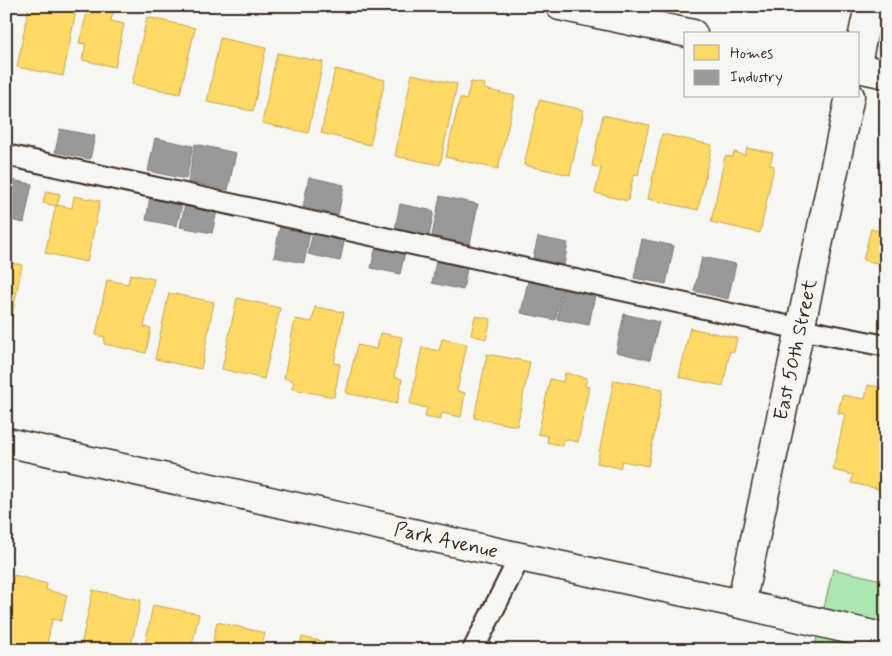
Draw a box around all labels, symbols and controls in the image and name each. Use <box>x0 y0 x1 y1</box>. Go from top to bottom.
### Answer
legend <box>684 32 860 98</box>
text: Homes <box>730 44 773 64</box>
text: Industry <box>730 68 783 88</box>
street label: East 50th Street <box>767 276 824 423</box>
street label: Park Avenue <box>392 516 501 565</box>

